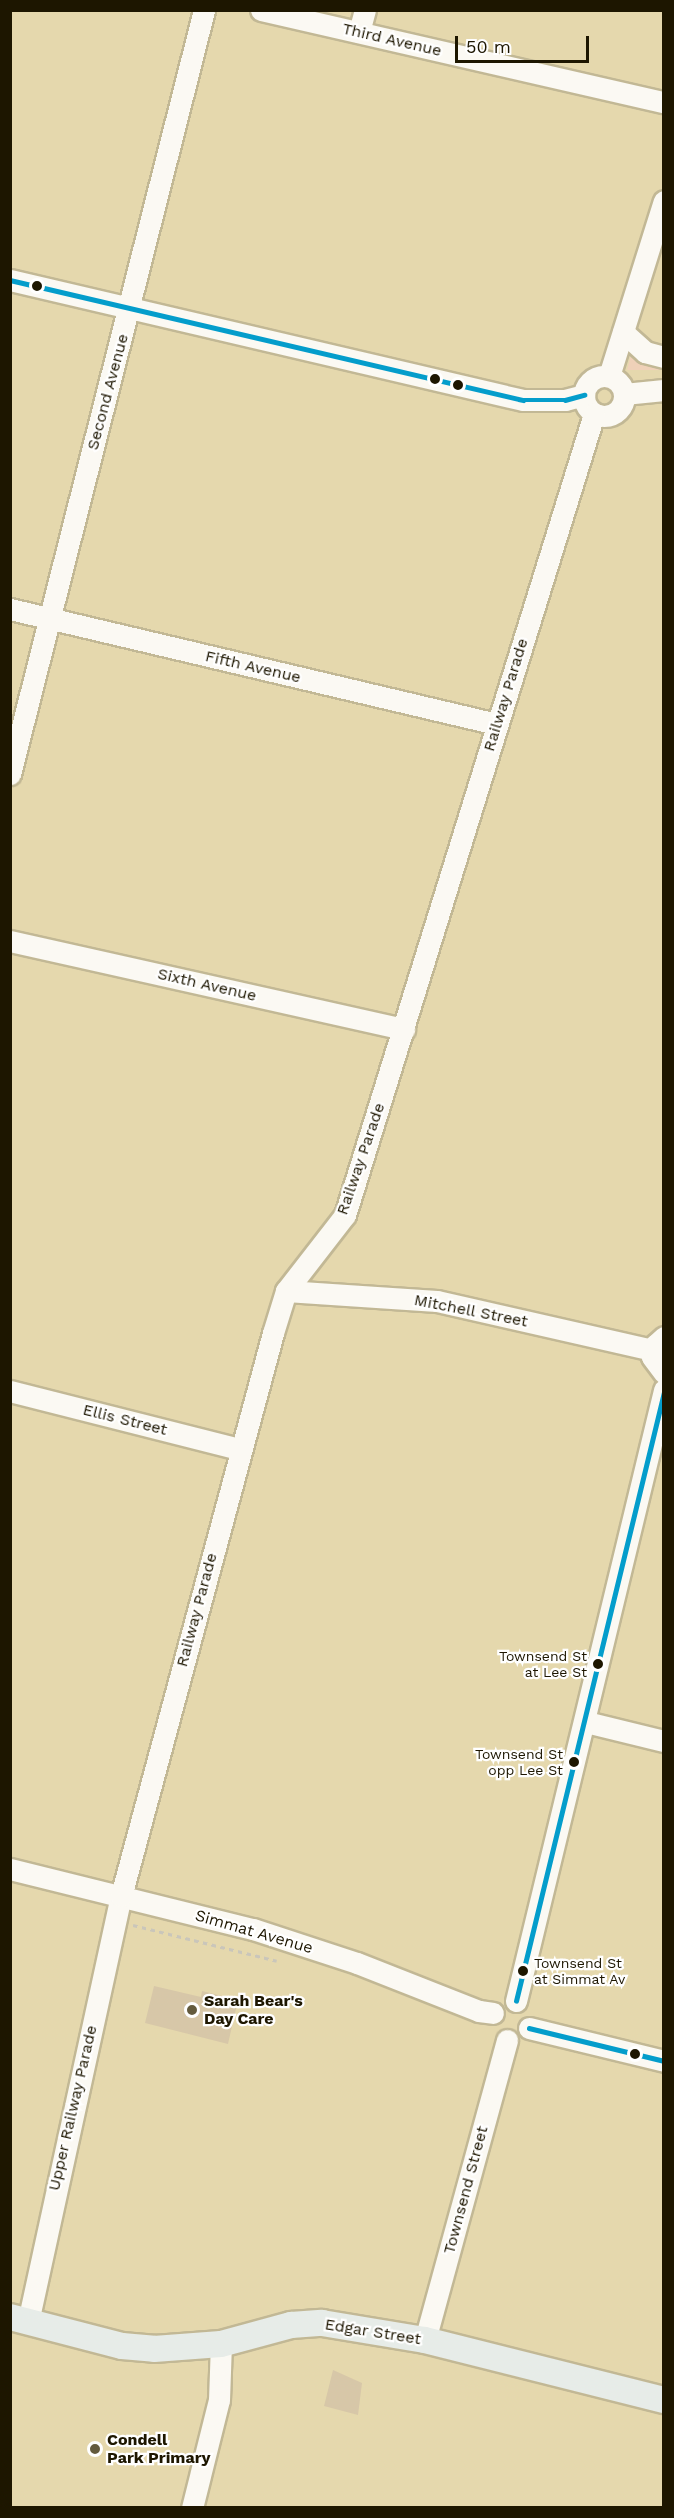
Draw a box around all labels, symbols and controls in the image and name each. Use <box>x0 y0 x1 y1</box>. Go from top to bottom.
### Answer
street label: Third Avenue <box>340 19 444 61</box>
scale bar <box>458 24 592 62</box>
text: 50 m <box>466 36 511 57</box>
unlabelled marker <box>31 280 43 292</box>
street label: Second Avenue <box>83 332 133 452</box>
unlabelled marker <box>429 373 441 385</box>
unlabelled marker <box>452 379 464 391</box>
street label: Railway Parade <box>480 636 532 754</box>
street label: Fifth Avenue <box>203 647 303 687</box>
street label: Sixth Avenue <box>155 964 259 1006</box>
street label: Railway Parade <box>333 1100 389 1218</box>
street label: Mitchell Street <box>412 1290 530 1332</box>
street label: Ellis Street <box>81 1400 169 1440</box>
street label: Railway Parade <box>173 1551 221 1669</box>
place label: Townsend St at Lee St <box>499 1648 587 1680</box>
marker: Townsend St at Lee St <box>592 1658 604 1670</box>
place label: Townsend St opp Lee St <box>475 1746 563 1778</box>
marker: Townsend St opp Lee St <box>568 1756 580 1768</box>
street label: Simmat Avenue <box>193 1906 315 1958</box>
place label: Townsend St at Simmat Av <box>534 1955 626 1988</box>
marker: Townsend St at Simmat Av <box>517 1965 529 1977</box>
place label: Sarah Bear's Day Care <box>204 1991 303 2029</box>
marker: Sarah Bear's Day Care <box>185 2003 199 2017</box>
street label: Upper Railway Parade <box>45 2023 101 2193</box>
unlabelled marker <box>629 2048 641 2060</box>
street label: Townsend Street <box>440 2124 492 2256</box>
street label: Edgar Street <box>323 2315 423 2349</box>
place label: Condell Park Primary <box>107 2430 211 2468</box>
marker: Condell Park Primary <box>88 2442 102 2456</box>

